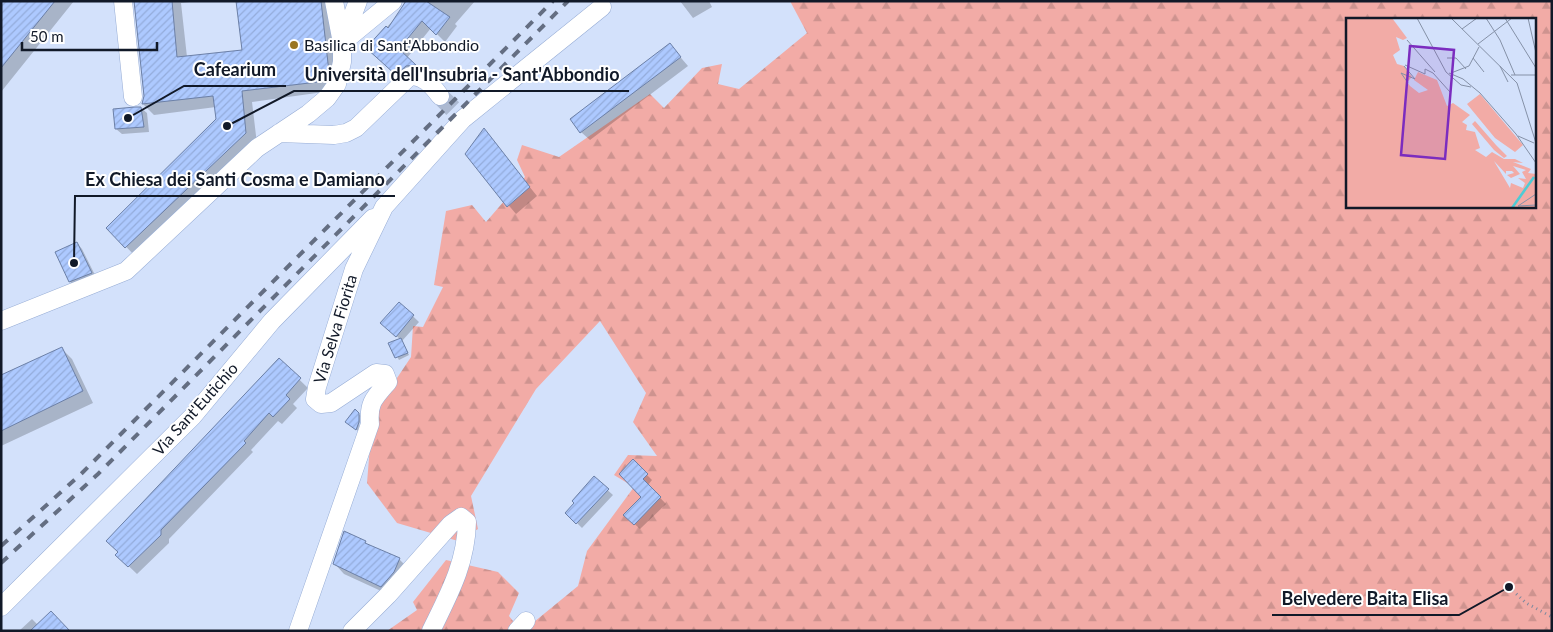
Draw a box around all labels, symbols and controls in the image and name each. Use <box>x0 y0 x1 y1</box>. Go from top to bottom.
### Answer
inset map <box>1346 18 1536 208</box>
scale bar <box>22 20 158 52</box>
text: 50 m <box>30 27 64 45</box>
place label: Basilica di Sant'Abbondio <box>304 35 479 54</box>
marker: Basilica di Sant'Abbondio <box>288 39 300 51</box>
callout: Cafearium <box>184 53 286 86</box>
text: Cafearium <box>194 58 276 80</box>
callout: Università dell'Insubria - Sant'Abbondio <box>294 58 629 91</box>
text: Università dell'Insubria - Sant'Abbondio <box>305 63 619 85</box>
callout: Ex Chiesa dei Santi Cosma e Damiano <box>75 163 395 196</box>
text: Ex Chiesa dei Santi Cosma e Damiano <box>85 168 385 190</box>
street label: Via Selva Fiorita <box>309 272 360 386</box>
street label: Via Sant'Eutichio <box>148 358 241 459</box>
callout: Belvedere Baita Elisa <box>1272 582 1459 615</box>
text: Belvedere Baita Elisa <box>1282 587 1448 609</box>

